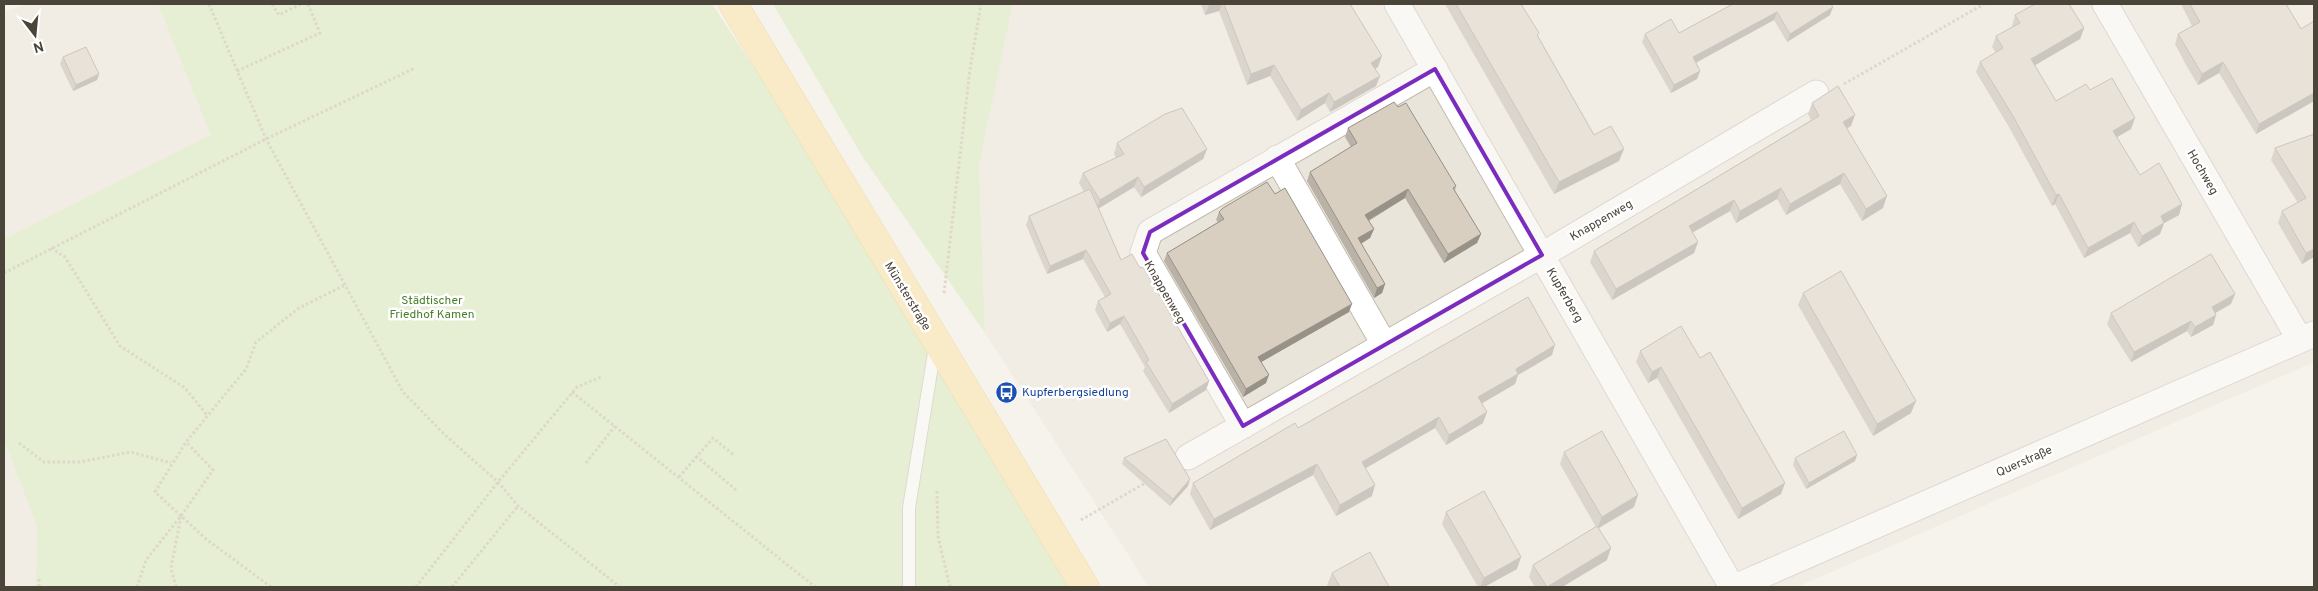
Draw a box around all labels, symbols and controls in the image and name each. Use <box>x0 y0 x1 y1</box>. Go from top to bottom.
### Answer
north arrow <box>10 10 60 60</box>
text: N <box>31 36 45 56</box>
street label: Hochweg <box>2183 147 2222 198</box>
street label: Knappenweg <box>1567 196 1636 245</box>
street label: Knappenweg <box>1140 258 1189 327</box>
street label: Münsterstraße <box>880 259 934 334</box>
street label: Kupferberg <box>1542 265 1586 326</box>
park label: Städtischer Friedhof Kamen <box>389 293 475 323</box>
bus stop icon: Kupferbergsiedlung <box>994 380 1018 404</box>
place label: Kupferbergsiedlung <box>1022 385 1129 401</box>
street label: Querstraße <box>1994 442 2055 481</box>

